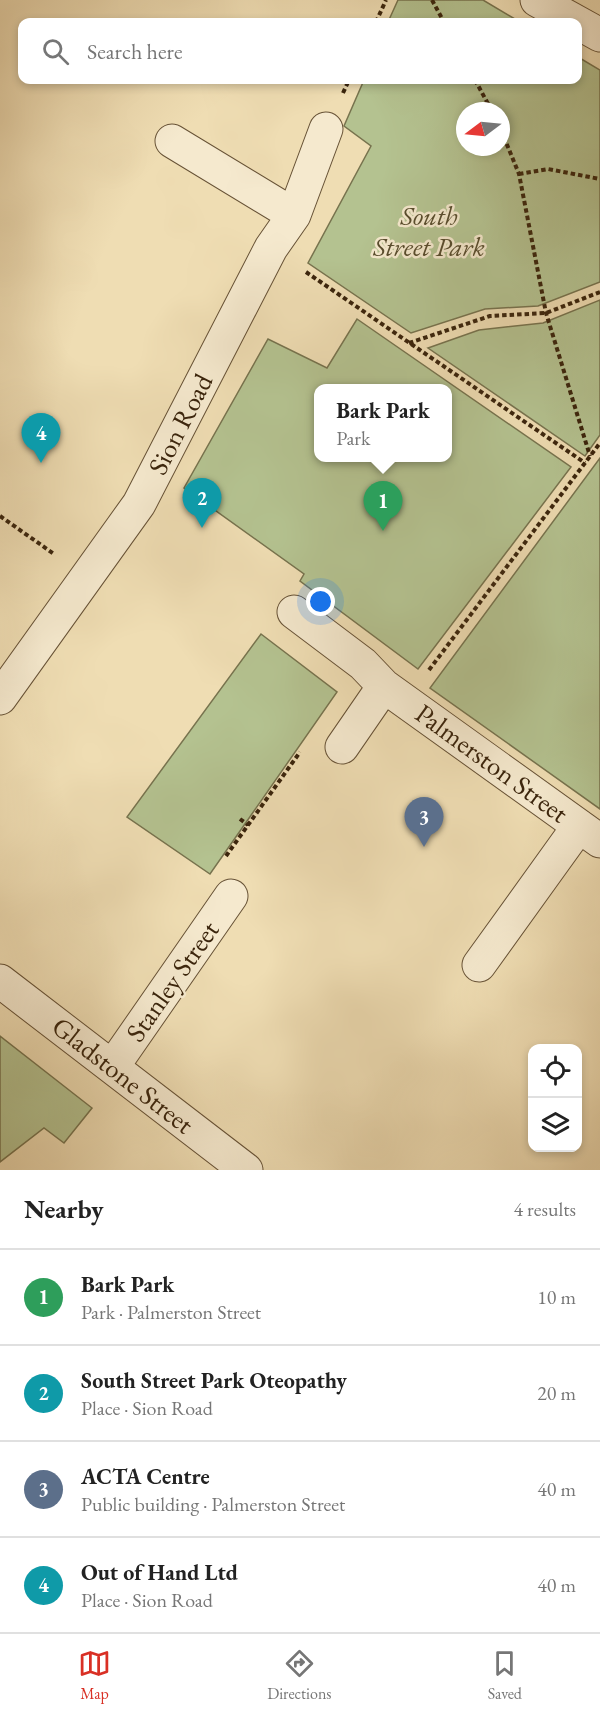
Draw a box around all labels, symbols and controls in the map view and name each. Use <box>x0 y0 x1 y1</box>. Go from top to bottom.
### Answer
search box <box>18 18 582 84</box>
icon: search <box>39 35 72 68</box>
text: Search here <box>87 37 182 66</box>
north arrow <box>456 102 510 156</box>
park label: South Street Park <box>372 198 485 264</box>
street label: Sion Road <box>140 367 220 480</box>
popup <box>314 384 452 462</box>
text: Bark Park <box>336 396 430 425</box>
pin: 4 <box>22 414 60 463</box>
text: Park <box>336 425 370 451</box>
pin: 2 <box>182 478 222 528</box>
pin: 1 <box>364 482 403 531</box>
your location <box>306 587 335 616</box>
street label: Palmerston Street <box>409 696 576 831</box>
pin: 3 <box>404 798 444 847</box>
street label: Stanley Street <box>118 913 227 1048</box>
street label: Gladstone Street <box>45 1009 201 1142</box>
map controls <box>528 1044 582 1152</box>
button: locate <box>528 1044 582 1098</box>
button: layers <box>528 1098 582 1152</box>
text: Nearby <box>24 1192 104 1226</box>
text: 4 results <box>513 1196 576 1222</box>
text: Bark Park <box>81 1270 174 1299</box>
text: 1 <box>38 1284 49 1310</box>
text: 10 m <box>537 1284 576 1310</box>
text: Park · Palmerston Street <box>81 1299 261 1325</box>
text: South Street Park Oteopathy <box>81 1366 347 1395</box>
text: 2 <box>38 1380 49 1406</box>
text: 20 m <box>537 1380 576 1406</box>
text: Place · Sion Road <box>81 1395 213 1421</box>
text: ACTA Centre <box>81 1462 210 1491</box>
text: 3 <box>38 1476 49 1502</box>
text: 40 m <box>537 1476 576 1502</box>
text: Public building · Palmerston Street <box>81 1491 345 1517</box>
text: Out of Hand Ltd <box>81 1558 238 1587</box>
text: 4 <box>38 1572 49 1598</box>
text: 40 m <box>537 1572 576 1598</box>
text: Place · Sion Road <box>81 1587 213 1613</box>
tab: Map <box>78 1647 111 1704</box>
tab: Directions <box>267 1647 332 1704</box>
tab: Saved <box>488 1647 522 1704</box>

